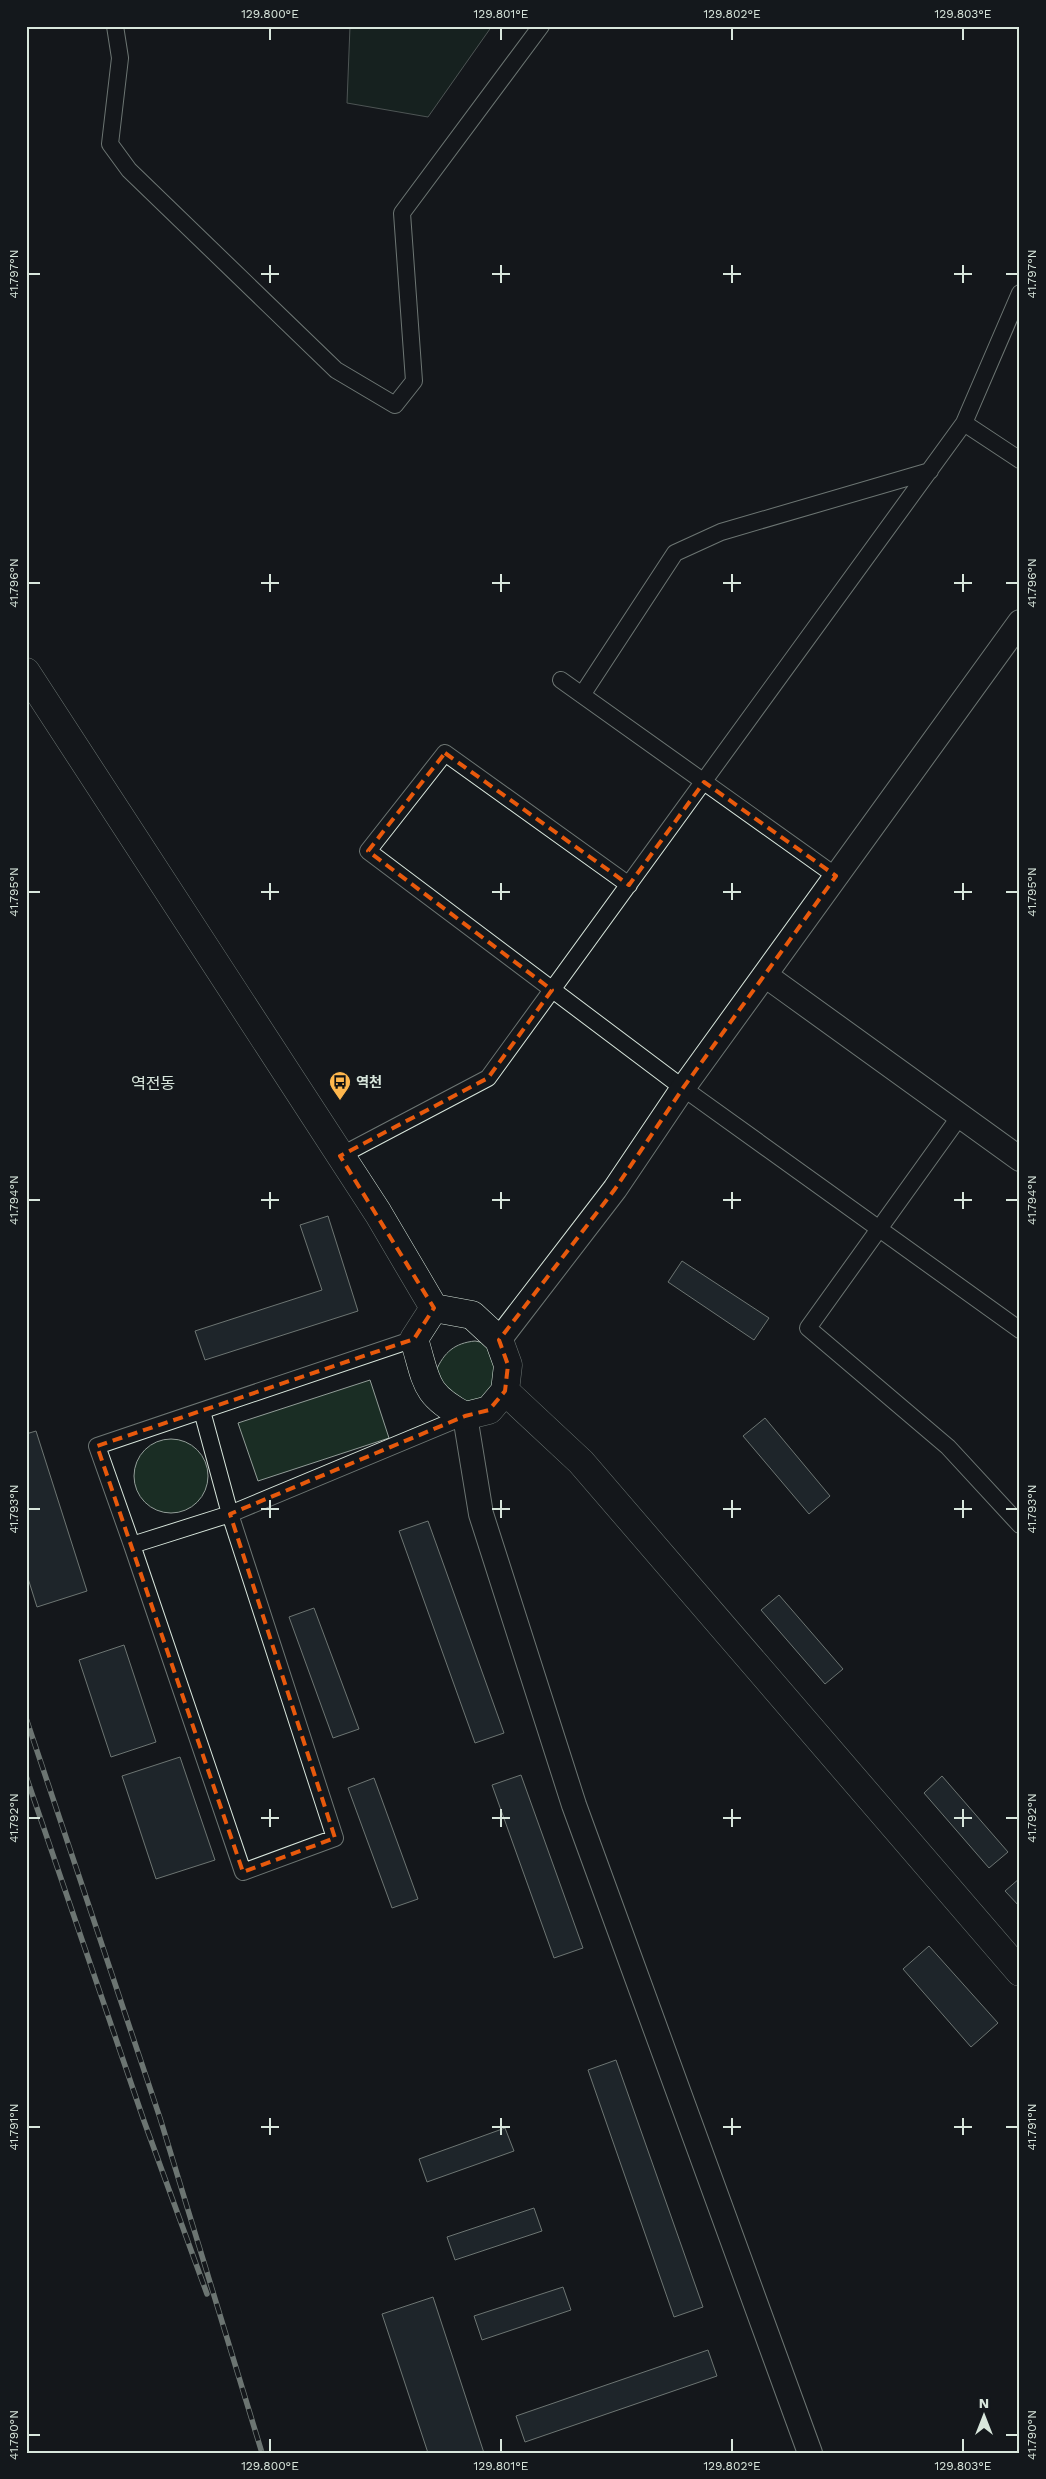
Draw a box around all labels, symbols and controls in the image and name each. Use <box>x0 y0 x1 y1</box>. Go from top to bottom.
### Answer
text: 129.800°E <box>241 7 299 21</box>
text: 129.801°E <box>474 7 529 21</box>
text: 129.802°E <box>703 7 761 21</box>
text: 129.803°E <box>935 7 992 21</box>
text: 41.797°N <box>7 250 21 298</box>
text: 41.797°N <box>1025 250 1039 298</box>
text: 41.796°N <box>7 558 21 608</box>
text: 41.796°N <box>1025 558 1039 608</box>
text: 41.795°N <box>7 867 21 917</box>
text: 41.795°N <box>1025 867 1039 917</box>
bus stop icon: 역천 <box>328 1070 352 1101</box>
district label: 역전동 <box>131 1074 175 1093</box>
place label: 역천 <box>356 1074 382 1090</box>
text: 41.794°N <box>7 1175 21 1225</box>
text: 41.794°N <box>1025 1175 1039 1225</box>
text: 41.793°N <box>7 1484 21 1534</box>
text: 41.793°N <box>1025 1484 1039 1534</box>
text: 41.792°N <box>7 1793 21 1843</box>
text: 41.792°N <box>1025 1793 1039 1843</box>
text: 41.791°N <box>7 2103 21 2151</box>
text: 41.791°N <box>1025 2103 1039 2151</box>
north arrow <box>958 2392 1008 2442</box>
text: N <box>979 2395 989 2411</box>
text: 41.790°N <box>7 2410 21 2460</box>
text: 41.790°N <box>1025 2410 1039 2460</box>
text: 129.800°E <box>241 2459 299 2473</box>
text: 129.801°E <box>474 2459 529 2473</box>
text: 129.802°E <box>703 2459 761 2473</box>
text: 129.803°E <box>935 2459 992 2473</box>

